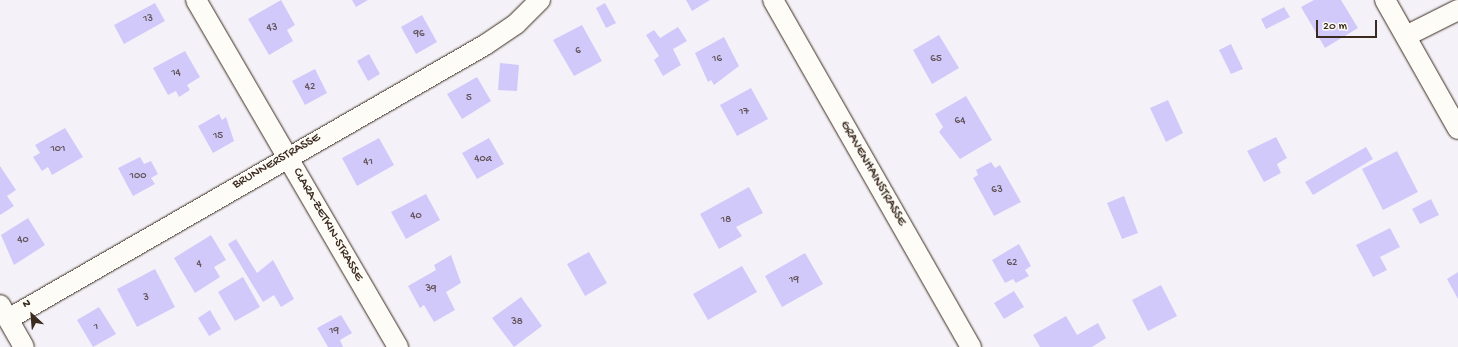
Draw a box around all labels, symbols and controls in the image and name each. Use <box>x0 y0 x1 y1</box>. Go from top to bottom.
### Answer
house number: 13 <box>143 12 153 26</box>
scale bar <box>1318 12 1379 38</box>
text: 20 m <box>1323 20 1347 34</box>
house number: 43 <box>267 21 277 35</box>
house number: 96 <box>413 27 425 41</box>
house number: 6 <box>575 44 581 58</box>
house number: 16 <box>712 52 722 66</box>
house number: 65 <box>930 52 942 66</box>
house number: 14 <box>171 66 181 80</box>
house number: 42 <box>305 80 315 94</box>
house number: 5 <box>466 91 472 105</box>
house number: 17 <box>739 105 749 119</box>
house number: 64 <box>955 114 965 128</box>
street label: GRAVENHAINSTRASSE <box>836 119 908 229</box>
house number: 15 <box>213 129 223 143</box>
street label: BRUNNERSTRASSE <box>230 131 324 193</box>
house number: 101 <box>50 142 66 156</box>
house number: 40a <box>474 152 492 166</box>
house number: 41 <box>363 155 373 169</box>
street label: CLARA-ZETKIN-STRASSE <box>288 166 366 284</box>
house number: 100 <box>130 169 146 183</box>
house number: 63 <box>991 183 1003 197</box>
house number: 40 <box>410 209 422 223</box>
house number: 18 <box>721 213 731 227</box>
house number: 40 <box>17 233 29 247</box>
house number: 62 <box>1007 256 1017 270</box>
house number: 4 <box>196 257 202 271</box>
house number: 19 <box>789 273 799 287</box>
house number: 39 <box>425 282 437 296</box>
house number: 3 <box>143 291 149 305</box>
north arrow <box>12 295 52 335</box>
text: N <box>21 297 33 311</box>
house number: 38 <box>511 315 523 329</box>
house number: 1 <box>94 320 98 334</box>
house number: 19 <box>329 324 339 338</box>

